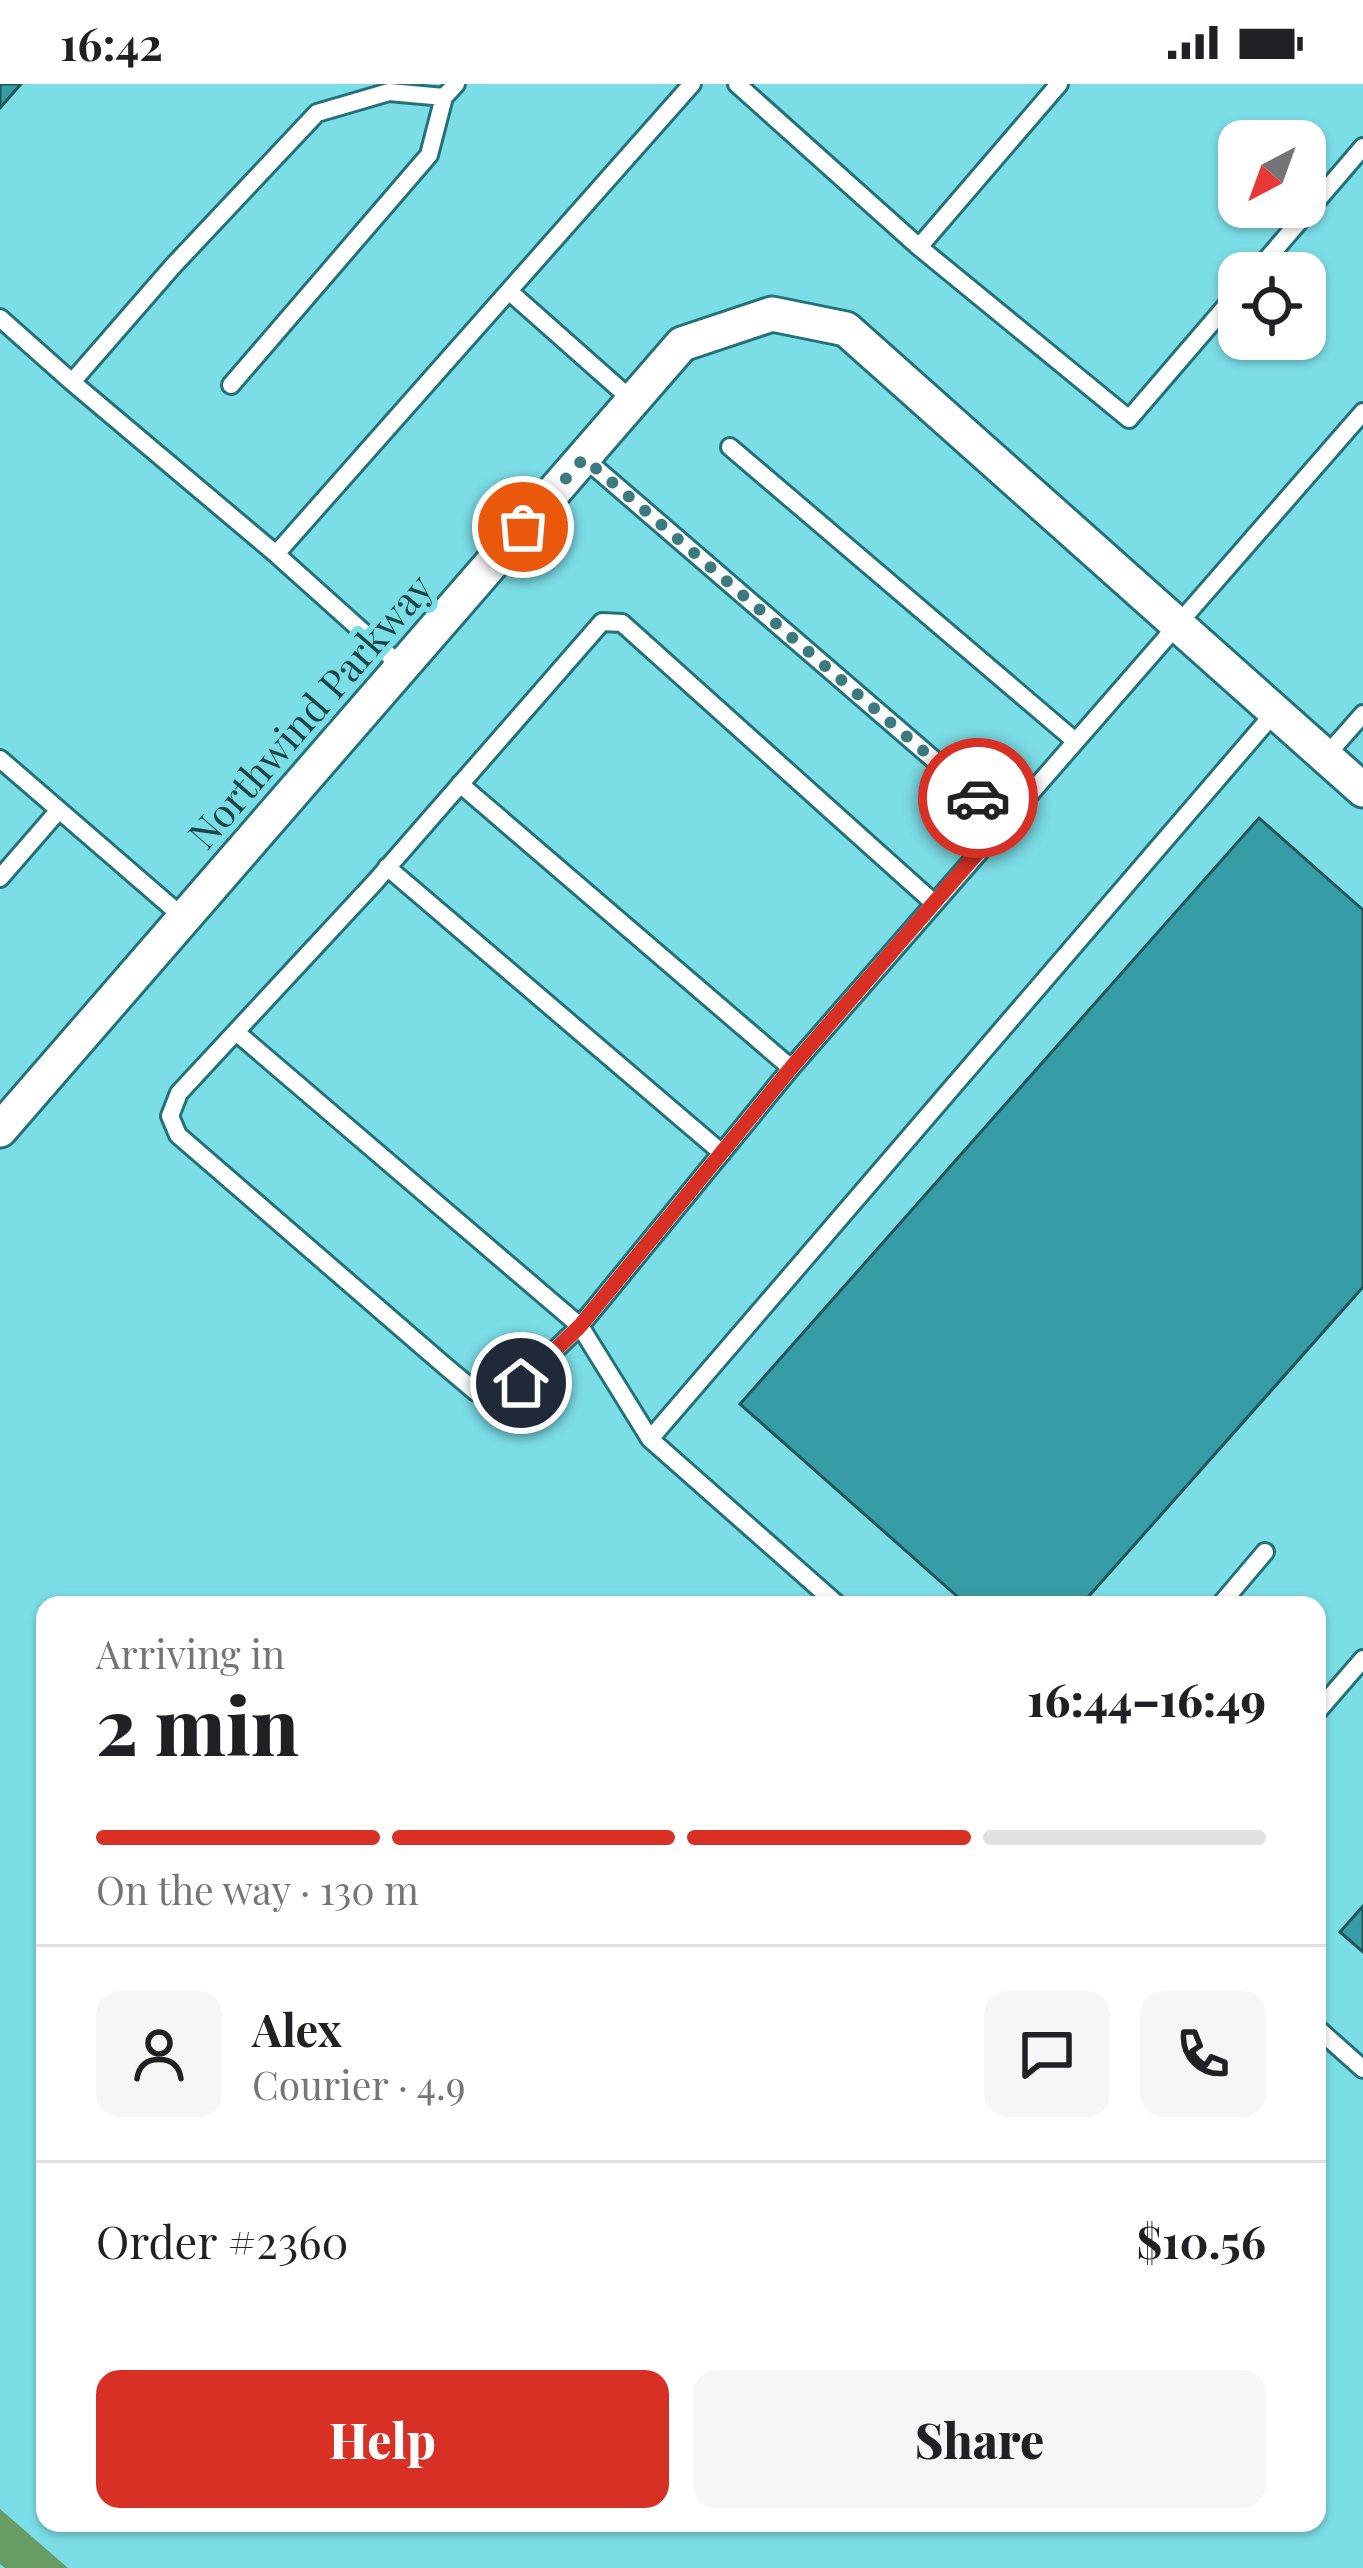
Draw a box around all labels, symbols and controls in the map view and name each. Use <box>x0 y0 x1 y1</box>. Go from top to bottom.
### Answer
text: 16:42 <box>60 12 163 72</box>
north arrow <box>1218 120 1326 228</box>
map controls <box>1218 120 1326 360</box>
button: locate <box>1218 252 1326 360</box>
pin <box>472 476 574 578</box>
icon: bag <box>490 494 556 560</box>
street label: Northwind Parkway <box>175 561 443 858</box>
courier <box>918 738 1038 858</box>
icon: car <box>945 765 1011 831</box>
pin <box>470 1332 572 1434</box>
icon: home <box>488 1350 554 1416</box>
text: Arriving in <box>96 1627 285 1679</box>
text: 16:44–16:49 <box>1027 1668 1266 1728</box>
text: 2 min <box>96 1672 299 1776</box>
text: On the way · 130 m <box>96 1863 419 1915</box>
button: person <box>96 1991 222 2117</box>
button: chat <box>984 1991 1110 2117</box>
button: phone <box>1140 1991 1266 2117</box>
text: Alex <box>252 1998 342 2058</box>
text: Courier · 4.9 <box>252 2058 466 2110</box>
text: Order #2360 <box>96 2210 348 2270</box>
text: $10.56 <box>1136 2210 1266 2270</box>
button: Help <box>96 2370 669 2508</box>
button: Share <box>693 2370 1266 2508</box>

